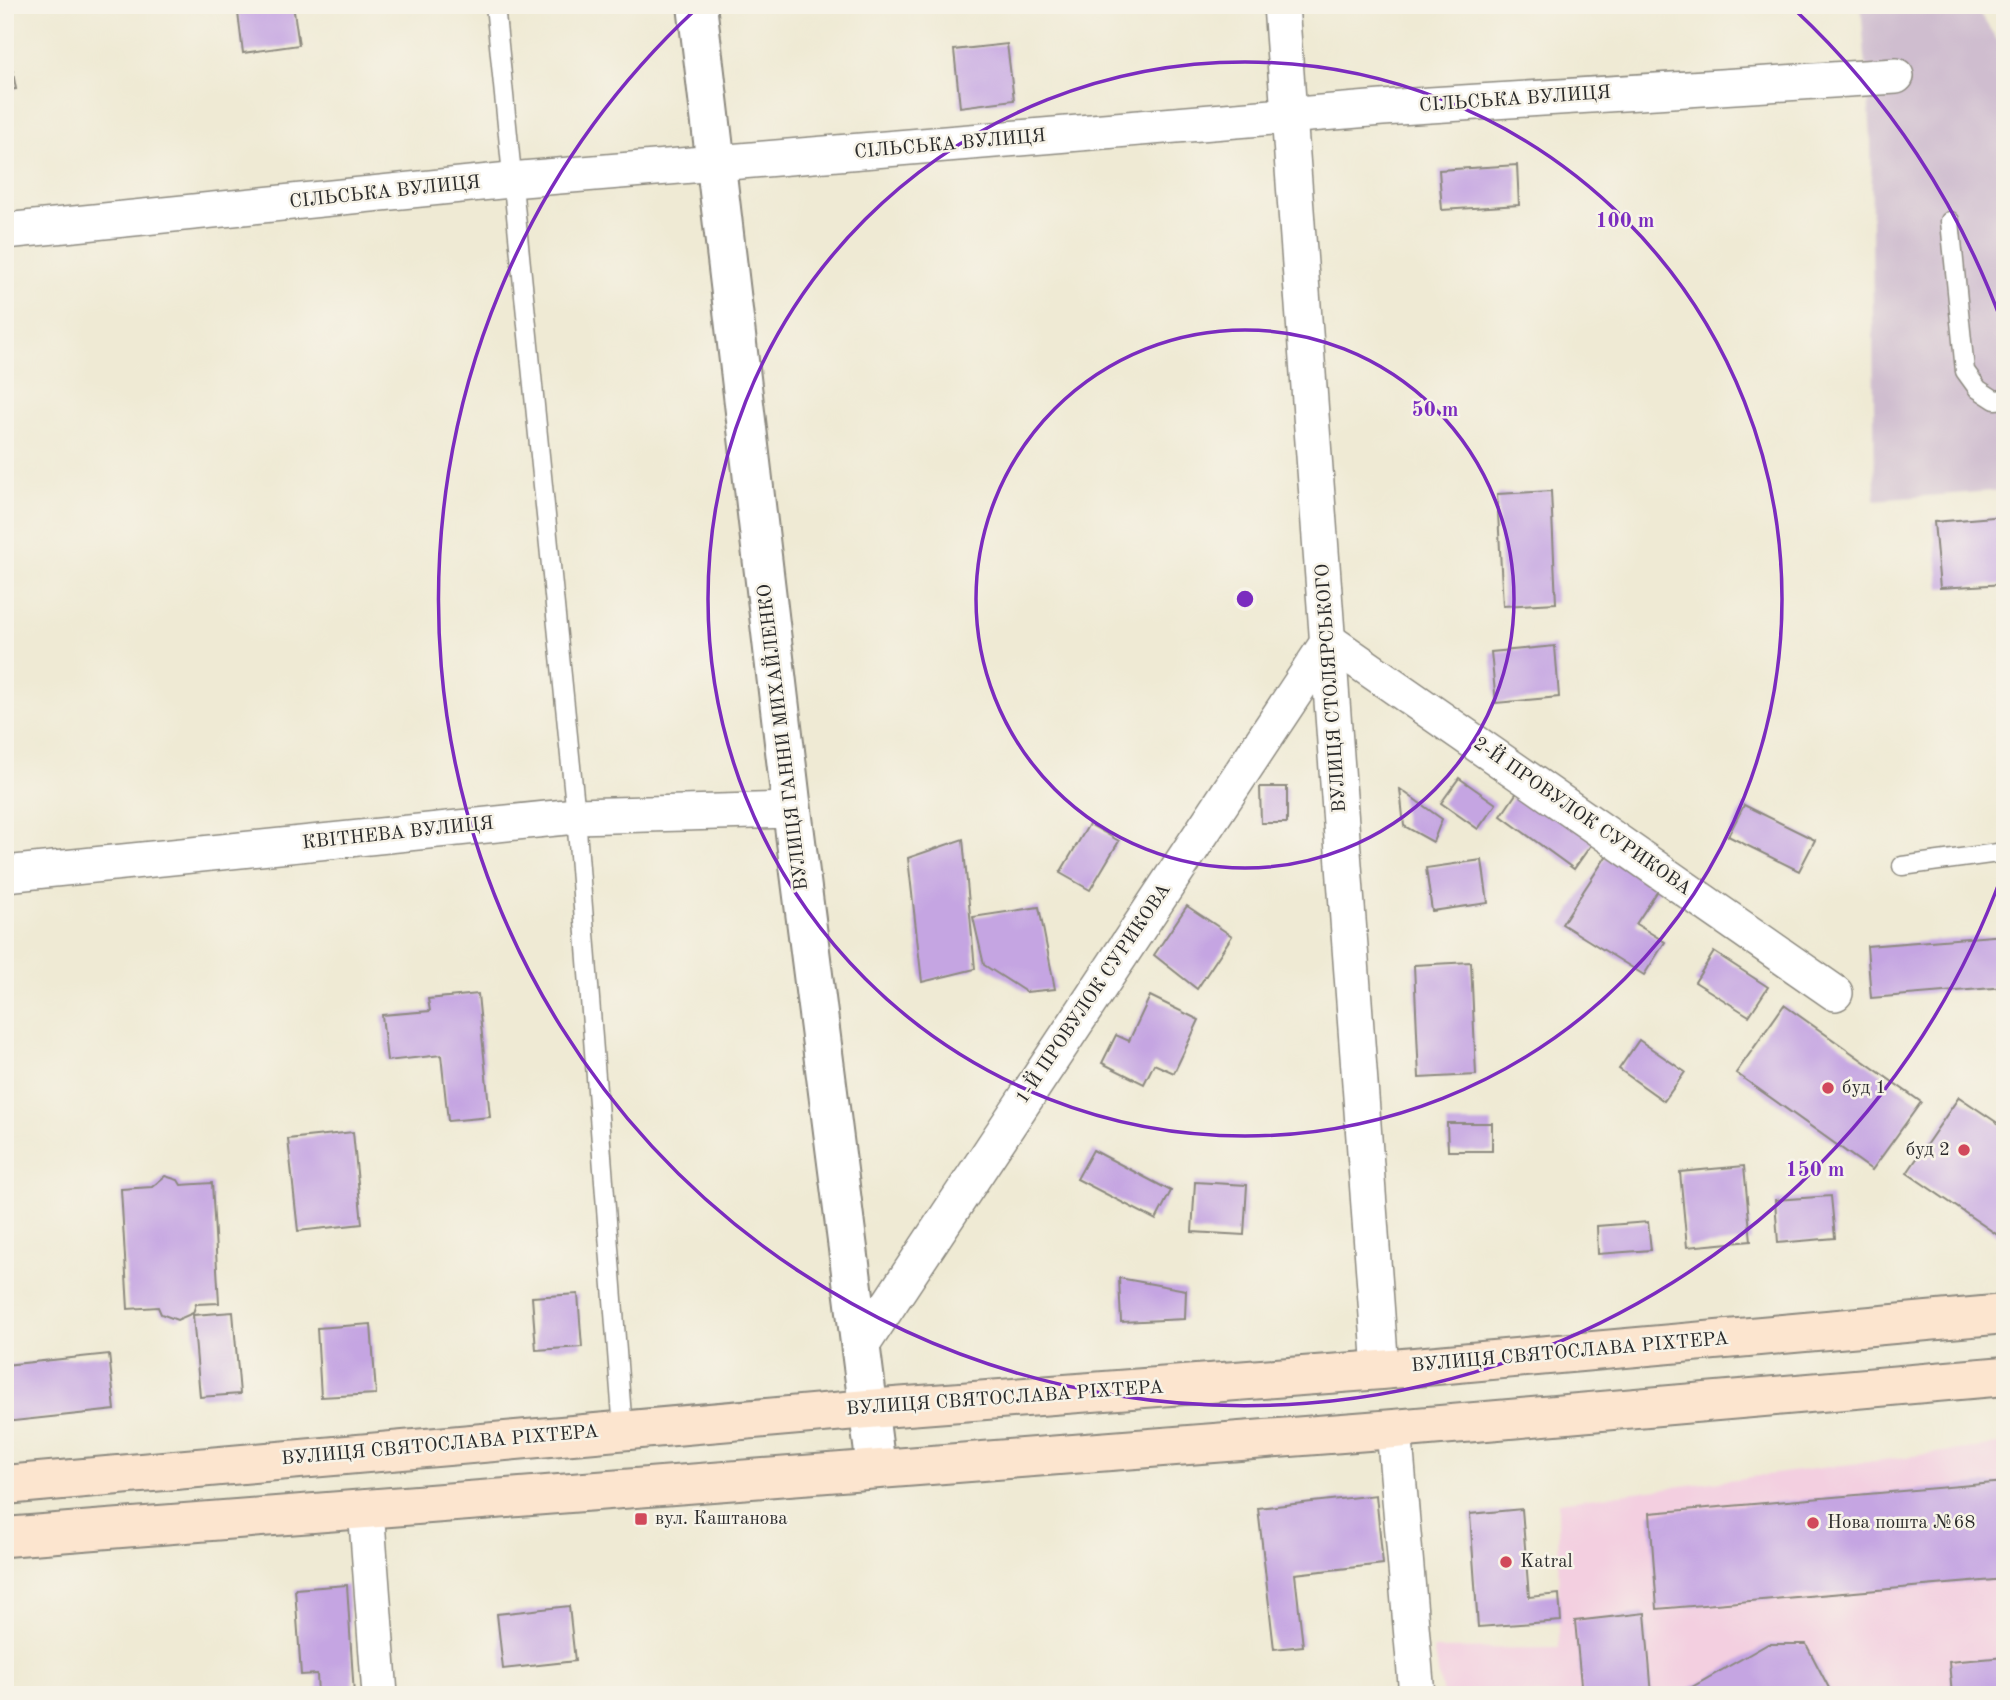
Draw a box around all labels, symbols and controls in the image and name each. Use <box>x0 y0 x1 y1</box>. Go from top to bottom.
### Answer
street label: СІЛЬСЬКА ВУЛИЦЯ <box>1419 84 1611 116</box>
street label: СІЛЬСЬКА ВУЛИЦЯ <box>853 127 1047 163</box>
street label: СІЛЬСЬКА ВУЛИЦЯ <box>288 174 482 212</box>
text: 100 m <box>1595 211 1655 232</box>
text: 50 m <box>1411 400 1459 421</box>
street label: ВУЛИЦЯ СТОЛЯРСЬКОГО <box>1314 563 1350 813</box>
street label: ВУЛИЦЯ ГАННИ МИХАЙЛЕНКО <box>752 583 812 892</box>
centre of rings <box>1233 587 1257 611</box>
street label: 2-Й ПРОВУЛОК СУРИКОВА <box>1470 731 1697 900</box>
street label: КВІТНЕВА ВУЛИЦЯ <box>301 814 495 854</box>
street label: 1-Й ПРОВУЛОК СУРИКОВА <box>1010 878 1175 1107</box>
place label: буд 1 <box>1842 1079 1886 1098</box>
marker: буд 1 <box>1820 1080 1836 1096</box>
place label: буд 2 <box>1906 1141 1950 1160</box>
marker: буд 2 <box>1956 1142 1972 1158</box>
text: 150 m <box>1785 1160 1845 1181</box>
street label: ВУЛИЦЯ СВЯТОСЛАВА РІХТЕРА <box>1411 1330 1730 1376</box>
street label: ВУЛИЦЯ СВЯТОСЛАВА РІХТЕРА <box>846 1378 1165 1420</box>
street label: ВУЛИЦЯ СВЯТОСЛАВА РІХТЕРА <box>281 1423 600 1469</box>
place label: вул. Каштанова <box>655 1510 788 1529</box>
marker: вул. Каштанова <box>633 1511 649 1527</box>
place label: Нова пошта №68 <box>1827 1514 1976 1533</box>
marker: Нова пошта №68 <box>1805 1515 1821 1531</box>
place label: Katral <box>1520 1553 1573 1572</box>
marker: Katral <box>1498 1554 1514 1570</box>

